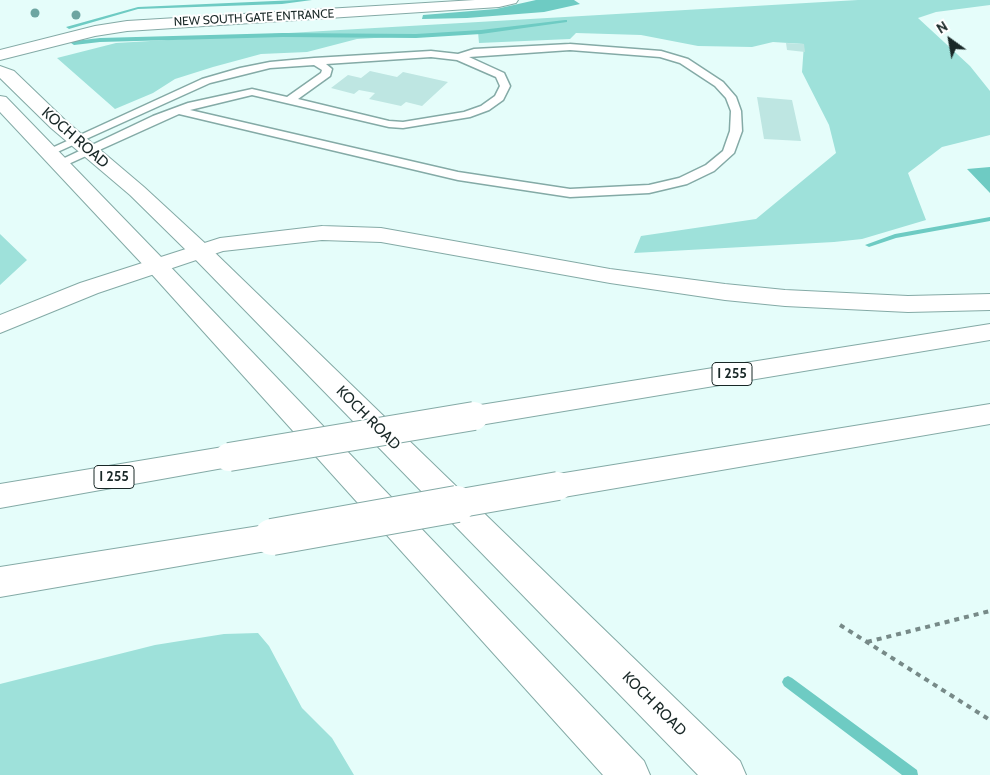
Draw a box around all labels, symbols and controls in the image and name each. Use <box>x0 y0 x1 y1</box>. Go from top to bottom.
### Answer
street label: NEW SOUTH GATE ENTRANCE <box>173 7 335 29</box>
north arrow <box>925 15 975 65</box>
text: N <box>933 17 951 38</box>
street label: KOCH ROAD <box>38 104 112 172</box>
road number: I 255 <box>712 362 752 386</box>
street label: KOCH ROAD <box>332 382 404 454</box>
road number: I 255 <box>94 466 134 488</box>
street label: KOCH ROAD <box>618 668 690 740</box>

